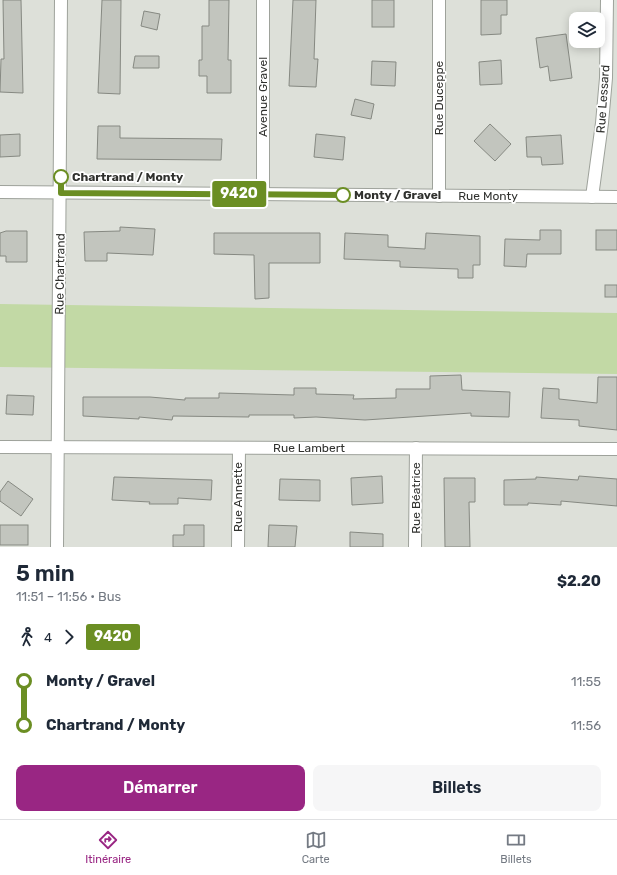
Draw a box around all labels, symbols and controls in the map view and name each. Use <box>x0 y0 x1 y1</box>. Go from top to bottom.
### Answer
map controls <box>569 12 605 48</box>
button: layers <box>569 12 605 48</box>
street label: Avenue Gravel <box>256 57 270 137</box>
street label: Rue Duceppe <box>432 60 446 135</box>
street label: Rue Lessard <box>594 64 612 134</box>
marker: Chartrand / Monty <box>53 169 69 185</box>
place label: Chartrand / Monty <box>72 170 183 184</box>
line badge: 942O <box>211 181 267 207</box>
text: 942O <box>220 185 258 202</box>
marker: Monty / Gravel <box>335 187 351 203</box>
place label: Monty / Gravel <box>354 188 441 202</box>
street label: Rue Monty <box>458 189 518 203</box>
street label: Rue Chartrand <box>52 233 68 315</box>
street label: Rue Lambert <box>273 441 345 455</box>
street label: Rue Annette <box>231 462 245 532</box>
street label: Rue Béatrice <box>409 462 423 534</box>
text: 5 min <box>16 560 75 587</box>
text: $2.20 <box>557 572 601 590</box>
text: 11:51 – 11:56 · Bus <box>16 589 121 604</box>
icon: walk <box>16 626 38 648</box>
icon: forward <box>58 626 80 648</box>
text: 942O <box>94 628 132 645</box>
text: 4 <box>44 630 52 645</box>
text: Monty / Gravel <box>46 672 155 690</box>
text: 11:55 <box>571 674 601 689</box>
text: Chartrand / Monty <box>46 716 185 734</box>
text: 11:56 <box>571 718 601 733</box>
button: Démarrer <box>16 765 305 811</box>
button: Billets <box>313 765 601 811</box>
tab: Itinéraire <box>85 829 131 866</box>
tab: Carte <box>302 829 330 866</box>
tab: Billets <box>500 829 532 866</box>

